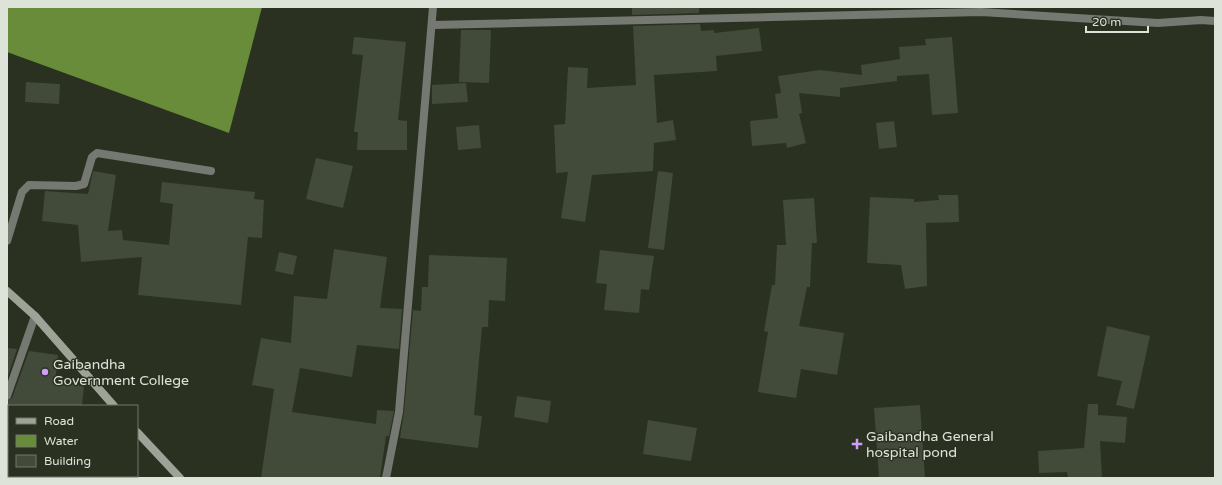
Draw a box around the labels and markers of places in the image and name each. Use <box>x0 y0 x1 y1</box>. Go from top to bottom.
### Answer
place label: Gaibandha Government College <box>53 356 189 389</box>
marker: Gaibandha Government College <box>40 367 50 377</box>
place label: Gaibandha General hospital pond <box>866 428 994 461</box>
marker: Gaibandha General hospital pond <box>851 438 863 450</box>

